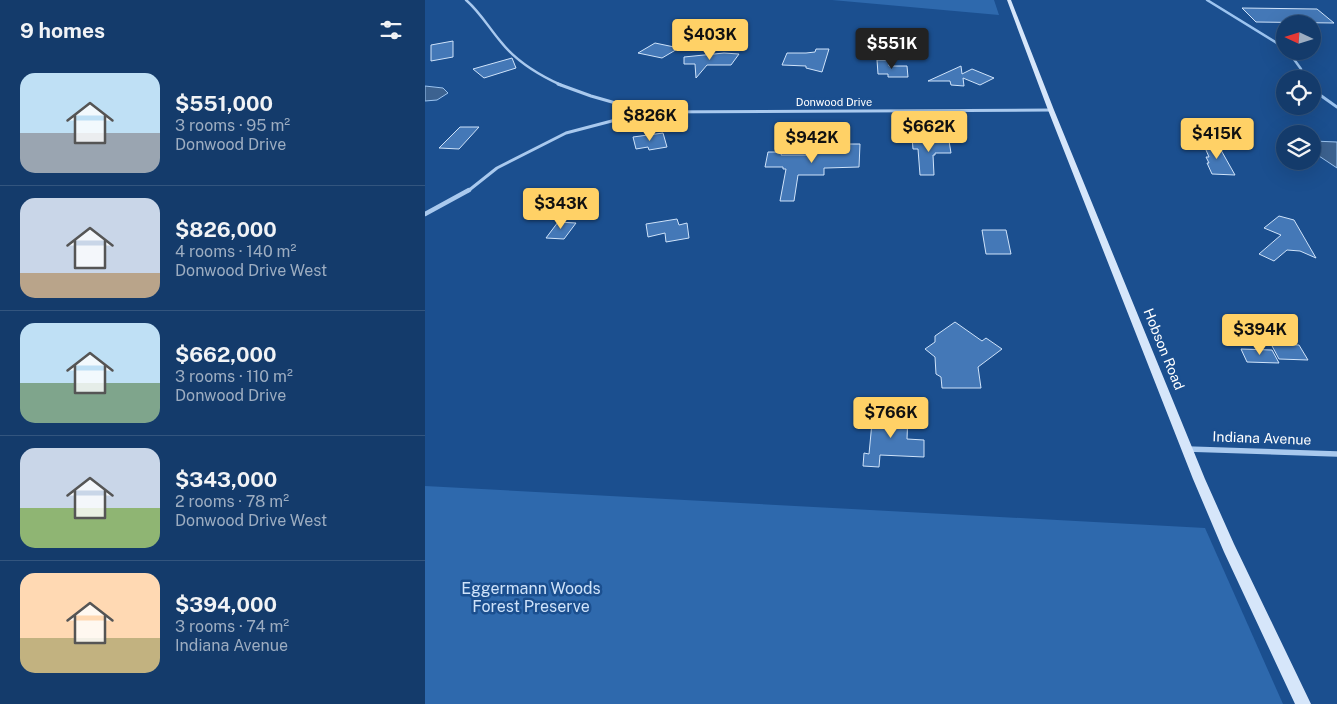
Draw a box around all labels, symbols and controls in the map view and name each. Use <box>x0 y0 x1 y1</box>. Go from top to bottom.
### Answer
north arrow <box>1276 15 1321 60</box>
map controls <box>1276 15 1321 170</box>
icon: filters <box>377 16 405 44</box>
text: 9 homes <box>20 18 105 43</box>
pin: $403K <box>675 18 745 61</box>
text: $403K <box>683 25 737 44</box>
pin: $551K <box>857 28 927 70</box>
text: $551K <box>867 34 917 53</box>
button: locate <box>1276 70 1321 115</box>
text: $551,000 <box>175 91 273 116</box>
icon: home <box>60 93 120 153</box>
street label: Donwood Drive <box>796 96 872 108</box>
pin: $826K <box>615 100 685 142</box>
text: $826K <box>623 106 677 125</box>
pin: $662K <box>894 110 964 153</box>
text: 3 rooms · 95 m² <box>175 116 290 135</box>
text: $662K <box>902 117 956 136</box>
pin: $415K <box>1182 118 1252 160</box>
pin: $942K <box>777 121 847 164</box>
text: $415K <box>1192 124 1242 143</box>
button: layers <box>1276 125 1321 170</box>
text: $942K <box>785 128 839 147</box>
text: Donwood Drive <box>175 135 286 154</box>
pin: $343K <box>526 188 596 230</box>
text: $343K <box>534 194 588 213</box>
text: $826,000 <box>175 217 277 242</box>
icon: home <box>60 218 120 278</box>
text: 4 rooms · 140 m² <box>175 242 296 261</box>
text: Donwood Drive West <box>175 261 327 280</box>
street label: Hobson Road <box>1140 306 1188 392</box>
pin: $394K <box>1225 314 1295 356</box>
text: $394K <box>1233 320 1287 339</box>
text: $662,000 <box>175 342 277 367</box>
icon: home <box>60 343 120 403</box>
text: 3 rooms · 110 m² <box>175 367 293 386</box>
text: Donwood Drive <box>175 386 286 405</box>
pin: $766K <box>856 396 926 439</box>
text: $766K <box>864 403 918 422</box>
street label: Indiana Avenue <box>1212 428 1312 448</box>
text: $343,000 <box>175 467 277 492</box>
icon: home <box>60 468 120 528</box>
text: 2 rooms · 78 m² <box>175 492 289 511</box>
text: Donwood Drive West <box>175 511 327 530</box>
park label: Eggermann Woods Forest Preserve <box>461 579 601 616</box>
text: $394,000 <box>175 592 277 617</box>
icon: home <box>60 593 120 653</box>
text: 3 rooms · 74 m² <box>175 617 289 636</box>
text: Indiana Avenue <box>175 636 288 655</box>

